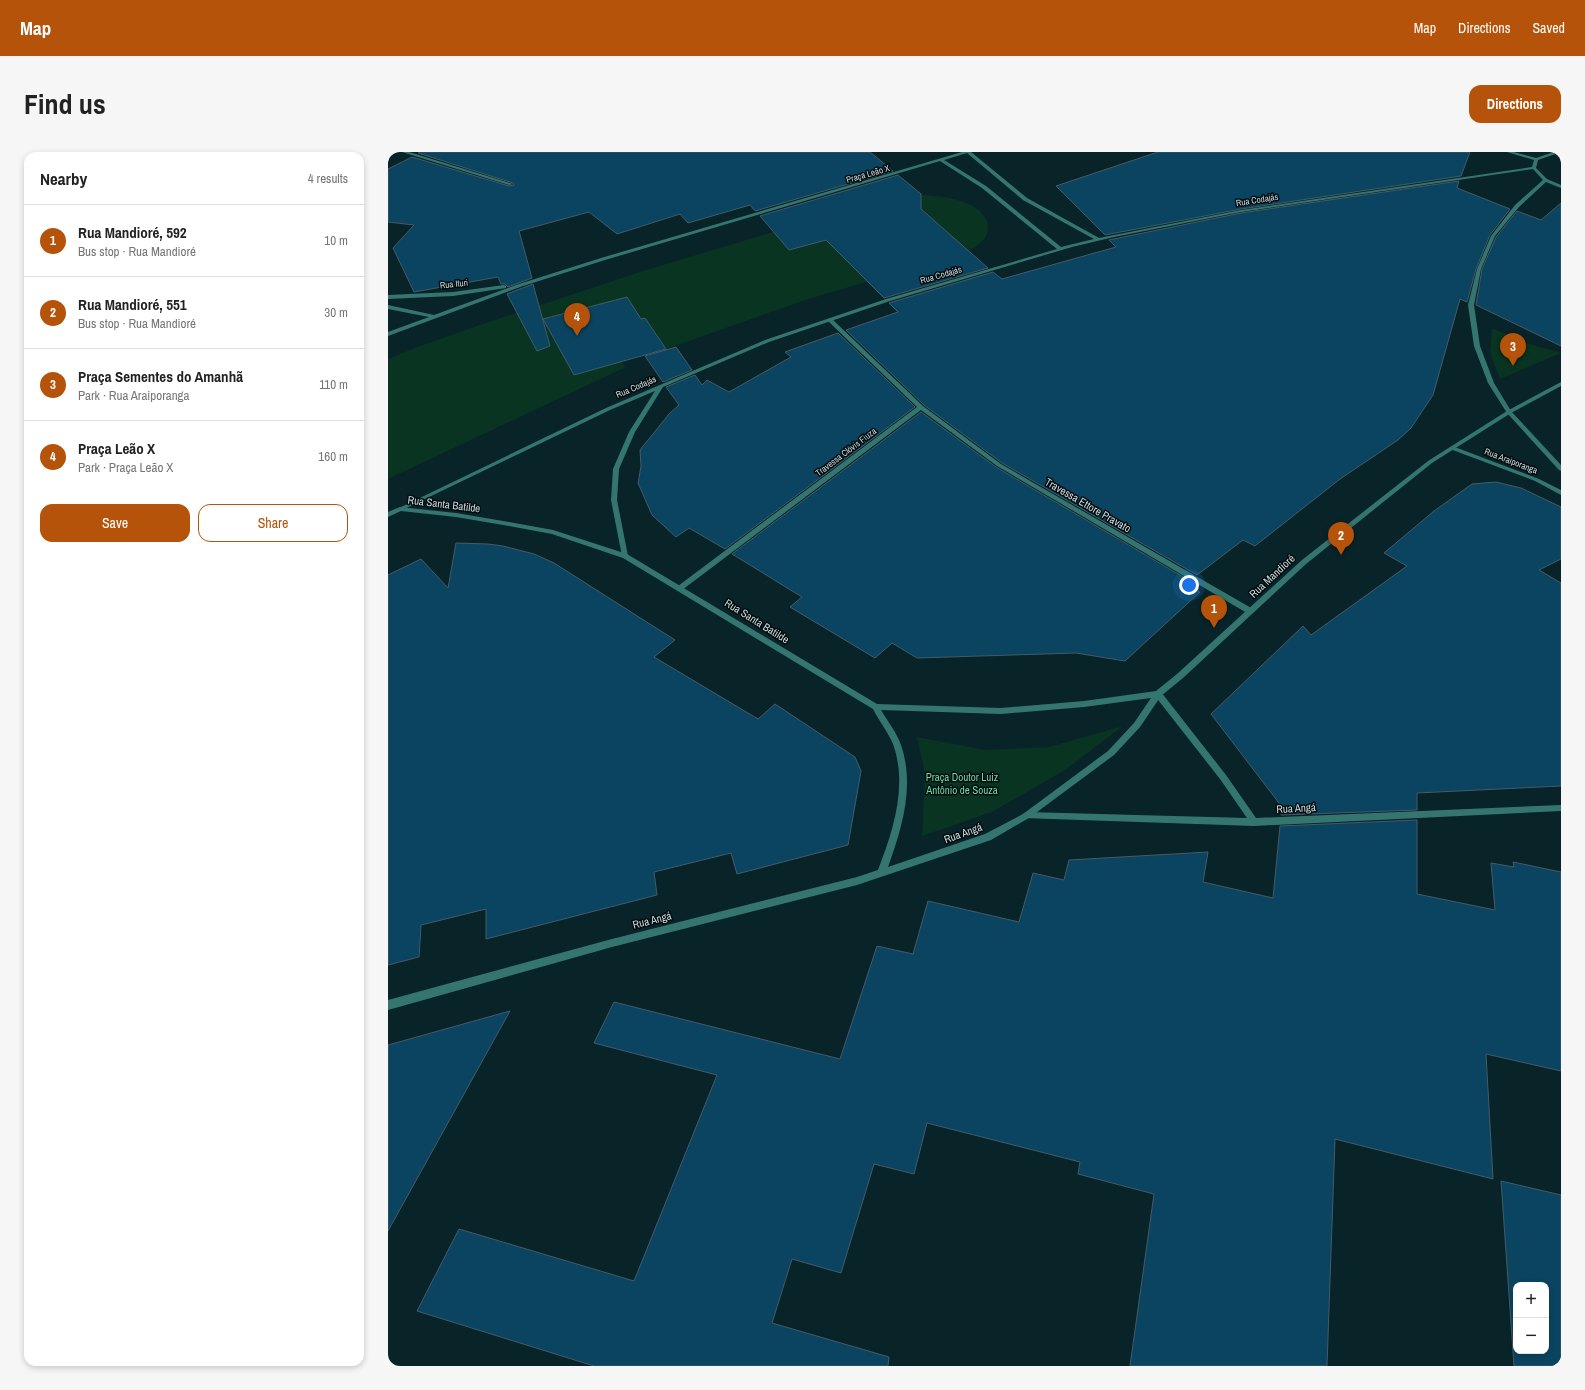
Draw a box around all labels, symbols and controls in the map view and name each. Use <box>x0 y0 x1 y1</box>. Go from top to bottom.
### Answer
text: Map <box>20 15 51 41</box>
text: Map <box>1414 19 1436 37</box>
text: Directions <box>1458 19 1510 37</box>
text: Saved <box>1532 19 1565 37</box>
text: Find us <box>24 85 106 123</box>
button: Directions <box>1469 85 1561 123</box>
street label: Praça Leão X <box>845 162 891 186</box>
text: Nearby <box>40 167 87 190</box>
text: 4 results <box>308 170 348 187</box>
street label: Rua Codajás <box>1235 191 1279 209</box>
text: Rua Mandioré, 592 <box>78 222 187 243</box>
text: 1 <box>50 232 56 249</box>
text: 10 m <box>324 232 348 249</box>
text: Bus stop · Rua Mandioré <box>78 243 196 260</box>
street label: Rua Codajás <box>919 263 963 287</box>
street label: Rua Ituri <box>439 277 469 291</box>
text: Rua Mandioré, 551 <box>78 294 187 315</box>
pin: 4 <box>564 303 590 336</box>
text: 2 <box>50 304 56 321</box>
text: 30 m <box>324 304 348 321</box>
text: Bus stop · Rua Mandioré <box>78 315 196 332</box>
pin: 3 <box>1500 333 1526 366</box>
text: Praça Sementes do Amanhã <box>78 366 243 387</box>
street label: Rua Codajás <box>614 373 658 401</box>
text: 3 <box>50 376 56 393</box>
text: 110 m <box>319 376 348 393</box>
text: Park · Rua Araiporanga <box>78 387 189 404</box>
street label: Travessa Clóvis Fiuza <box>813 425 879 479</box>
text: Praça Leão X <box>78 438 155 459</box>
street label: Rua Araiporanga <box>1483 445 1539 477</box>
text: 4 <box>50 448 56 465</box>
text: 160 m <box>318 448 348 465</box>
text: Park · Praça Leão X <box>78 459 173 476</box>
street label: Travessa Ettore Pravato <box>1043 475 1133 535</box>
street label: Rua Santa Batilde <box>407 493 481 515</box>
button: Save <box>40 504 190 542</box>
button: Share <box>198 504 348 542</box>
pin: 2 <box>1328 522 1354 555</box>
street label: Rua Mandioré <box>1246 551 1298 601</box>
your location <box>1179 575 1199 595</box>
pin: 1 <box>1201 595 1227 628</box>
street label: Rua Santa Batilde <box>722 596 792 646</box>
park label: Praça Doutor Luiz Antônio de Souza <box>925 770 999 797</box>
street label: Rua Angá <box>1276 800 1316 816</box>
street label: Rua Angá <box>942 820 984 846</box>
street label: Rua Angá <box>631 908 673 932</box>
map controls <box>1513 1282 1549 1354</box>
button: + <box>1513 1282 1549 1318</box>
button: − <box>1513 1318 1549 1354</box>

